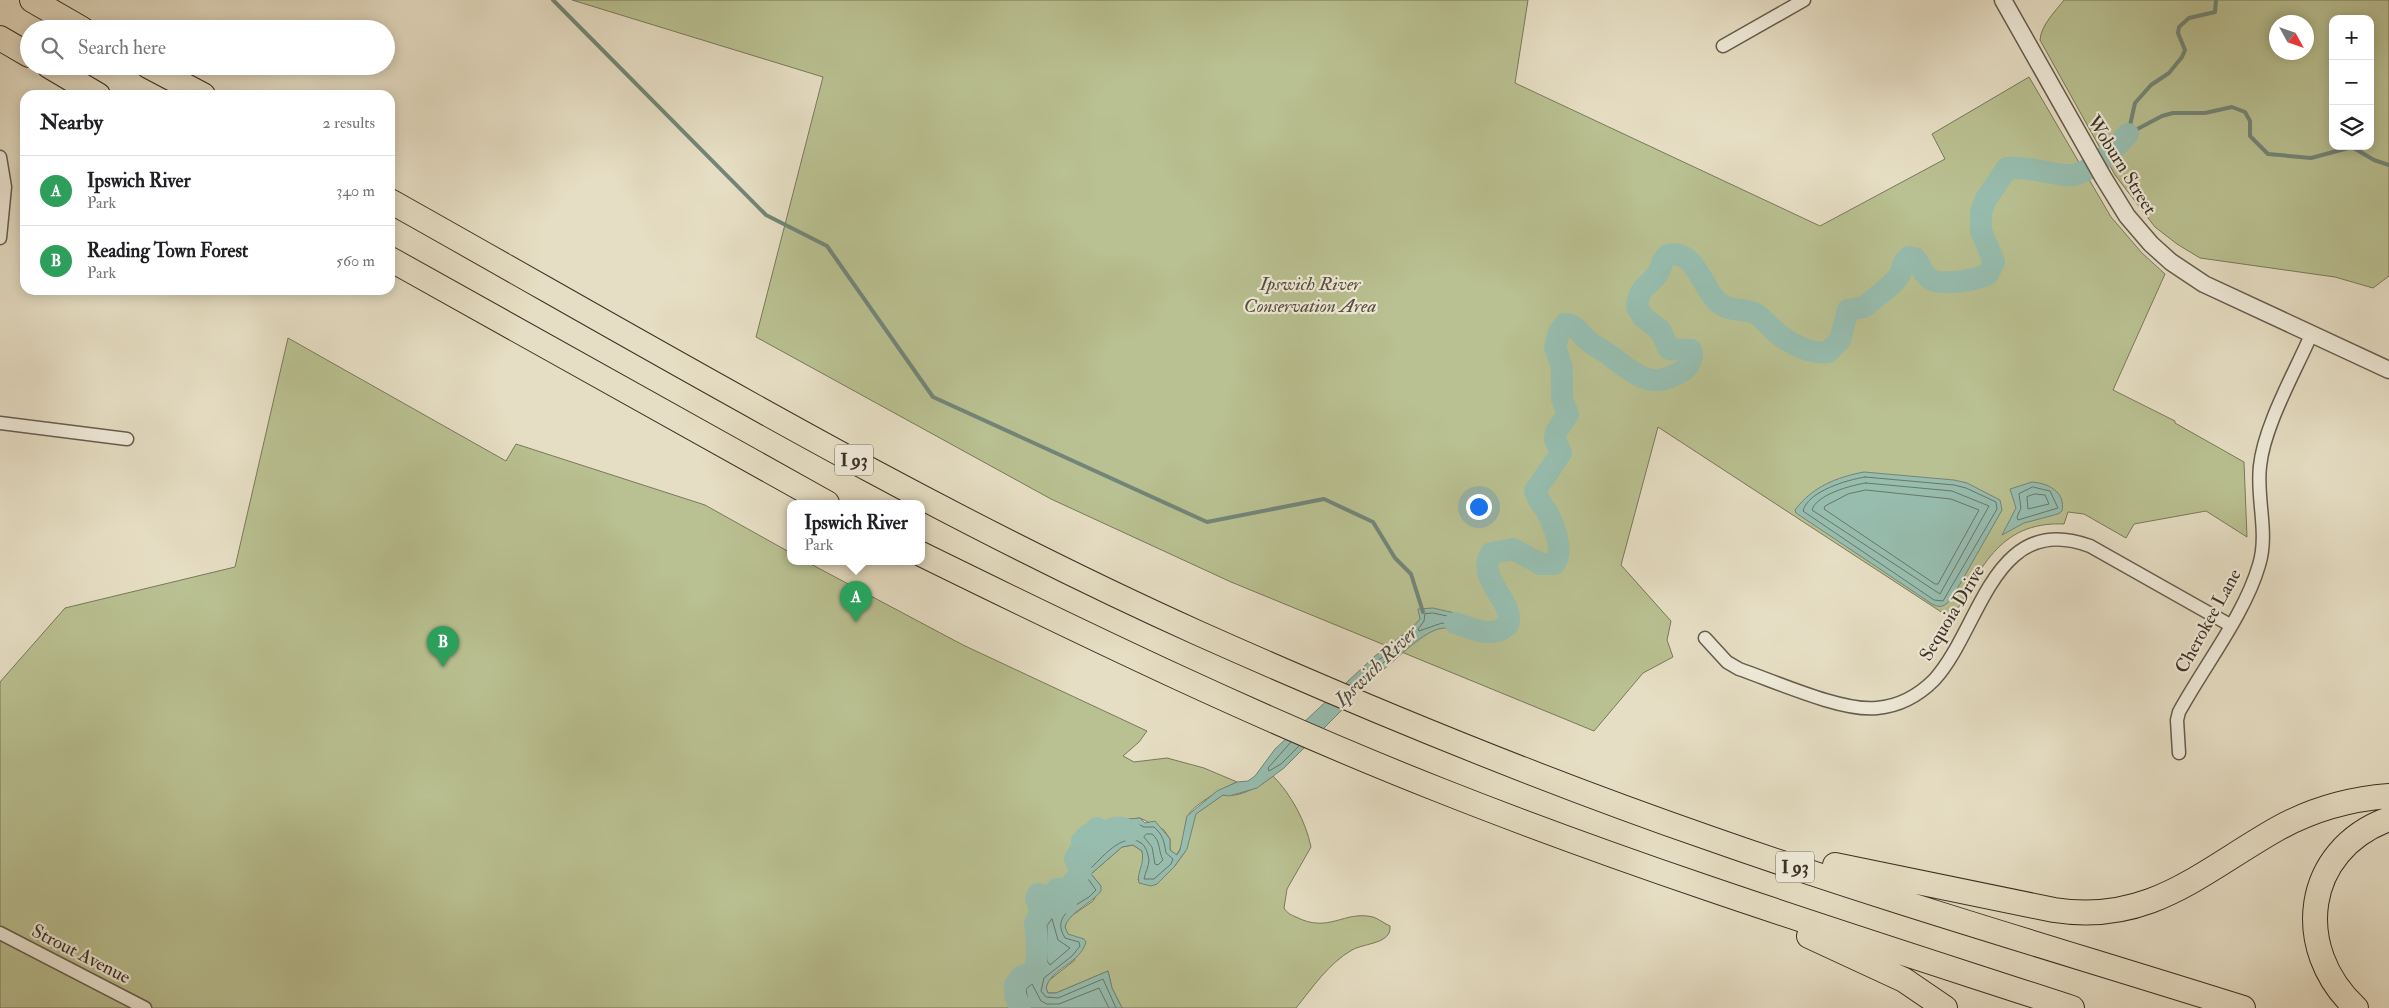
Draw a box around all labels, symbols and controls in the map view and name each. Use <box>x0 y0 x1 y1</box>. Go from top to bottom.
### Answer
north arrow <box>2269 15 2314 60</box>
map controls <box>2329 15 2374 150</box>
button: + <box>2329 15 2374 60</box>
search box <box>20 20 395 75</box>
icon: search <box>38 34 66 62</box>
text: Search here <box>78 36 166 60</box>
button: − <box>2329 60 2374 105</box>
button: layers <box>2329 105 2374 150</box>
text: Nearby <box>40 109 103 136</box>
street label: Woburn Street <box>2081 110 2162 219</box>
text: 2 results <box>322 113 375 133</box>
text: Ipswich River <box>87 169 191 193</box>
text: A <box>51 181 61 201</box>
text: 340 m <box>336 181 375 201</box>
text: Park <box>87 193 116 213</box>
text: Reading Town Forest <box>87 239 248 263</box>
text: B <box>51 251 61 271</box>
text: 560 m <box>336 251 375 271</box>
text: Park <box>87 263 116 283</box>
park label: Ipswich River Conservation Area <box>1244 272 1376 318</box>
road number: I 93 <box>835 444 873 476</box>
your location <box>1466 494 1492 520</box>
popup <box>787 500 925 565</box>
text: Ipswich River <box>804 511 908 535</box>
text: Park <box>804 535 833 555</box>
street label: Sequoia Drive <box>1914 561 1990 665</box>
street label: Cherokee Lane <box>2169 564 2247 678</box>
pin: A <box>840 581 872 622</box>
water label: Ipswich River <box>1328 619 1424 713</box>
pin: B <box>427 626 459 667</box>
road number: I 93 <box>1776 852 1814 882</box>
street label: Strout Avenue <box>28 919 135 989</box>

